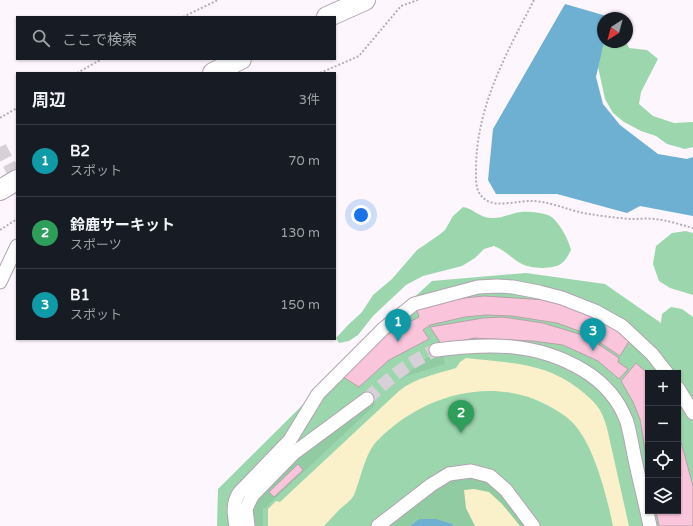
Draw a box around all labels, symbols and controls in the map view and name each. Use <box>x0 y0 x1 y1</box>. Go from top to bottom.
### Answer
north arrow <box>597 12 633 48</box>
search box <box>16 16 336 60</box>
icon: search <box>30 27 52 49</box>
text: ここで検索 <box>62 31 137 49</box>
text: 周辺 <box>32 90 66 111</box>
text: 3件 <box>299 92 320 108</box>
text: B2 <box>70 142 90 160</box>
text: 1 <box>41 153 49 169</box>
text: 70 m <box>288 153 320 169</box>
text: スポット <box>70 163 122 179</box>
your location <box>351 205 371 225</box>
text: 鈴鹿サーキット <box>70 216 175 234</box>
text: 2 <box>41 225 49 241</box>
text: 130 m <box>280 225 320 241</box>
text: スポーツ <box>70 237 122 253</box>
text: B1 <box>70 286 90 304</box>
text: 3 <box>41 297 49 313</box>
text: 150 m <box>280 297 320 313</box>
text: スポット <box>70 307 122 323</box>
pin: 1 <box>385 309 411 342</box>
pin: 3 <box>580 318 606 351</box>
map controls <box>645 370 681 514</box>
button: + <box>645 370 681 406</box>
pin: 2 <box>448 400 474 433</box>
button: − <box>645 406 681 442</box>
button: locate <box>645 442 681 478</box>
button: layers <box>645 478 681 514</box>

